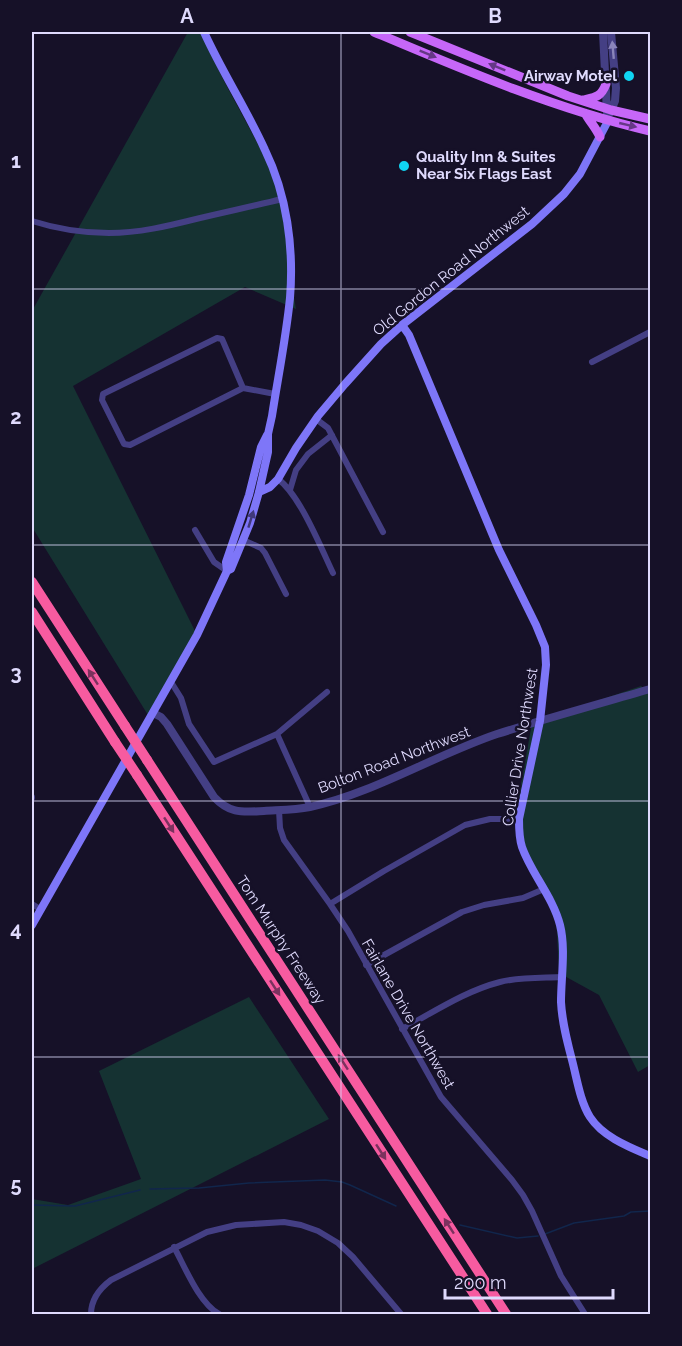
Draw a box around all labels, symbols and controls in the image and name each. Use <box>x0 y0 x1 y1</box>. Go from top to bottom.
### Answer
text: A <box>180 4 194 28</box>
text: B <box>488 4 502 28</box>
one-way arrow <box>608 41 618 60</box>
one-way arrow <box>419 50 437 59</box>
one-way arrow <box>488 62 506 71</box>
place label: Airway Motel <box>524 67 617 85</box>
marker: Airway Motel <box>622 69 636 83</box>
one-way arrow <box>618 121 637 131</box>
place label: Quality Inn & Suites Near Six Flags East <box>416 148 556 183</box>
text: 1 <box>11 149 21 173</box>
marker: Quality Inn & Suites Near Six Flags East <box>397 159 411 173</box>
street label: Old Gordon Road Northwest <box>369 202 533 340</box>
text: 2 <box>10 405 22 429</box>
one-way arrow <box>247 510 256 528</box>
text: 3 <box>10 661 22 685</box>
street label: Collier Drive Northwest <box>499 667 541 827</box>
one-way arrow <box>87 669 99 685</box>
street label: Bolton Road Northwest <box>315 723 473 797</box>
one-way arrow <box>163 816 175 832</box>
street label: Tom Murphy Freeway <box>233 872 329 1008</box>
text: 4 <box>10 917 22 941</box>
street label: Fairlane Drive Northwest <box>358 936 458 1092</box>
one-way arrow <box>270 980 281 996</box>
one-way arrow <box>337 1055 349 1071</box>
one-way arrow <box>375 1144 386 1160</box>
text: 5 <box>10 1173 22 1197</box>
one-way arrow <box>444 1218 455 1234</box>
scale bar <box>445 1262 613 1300</box>
text: 200 m <box>454 1272 507 1293</box>

